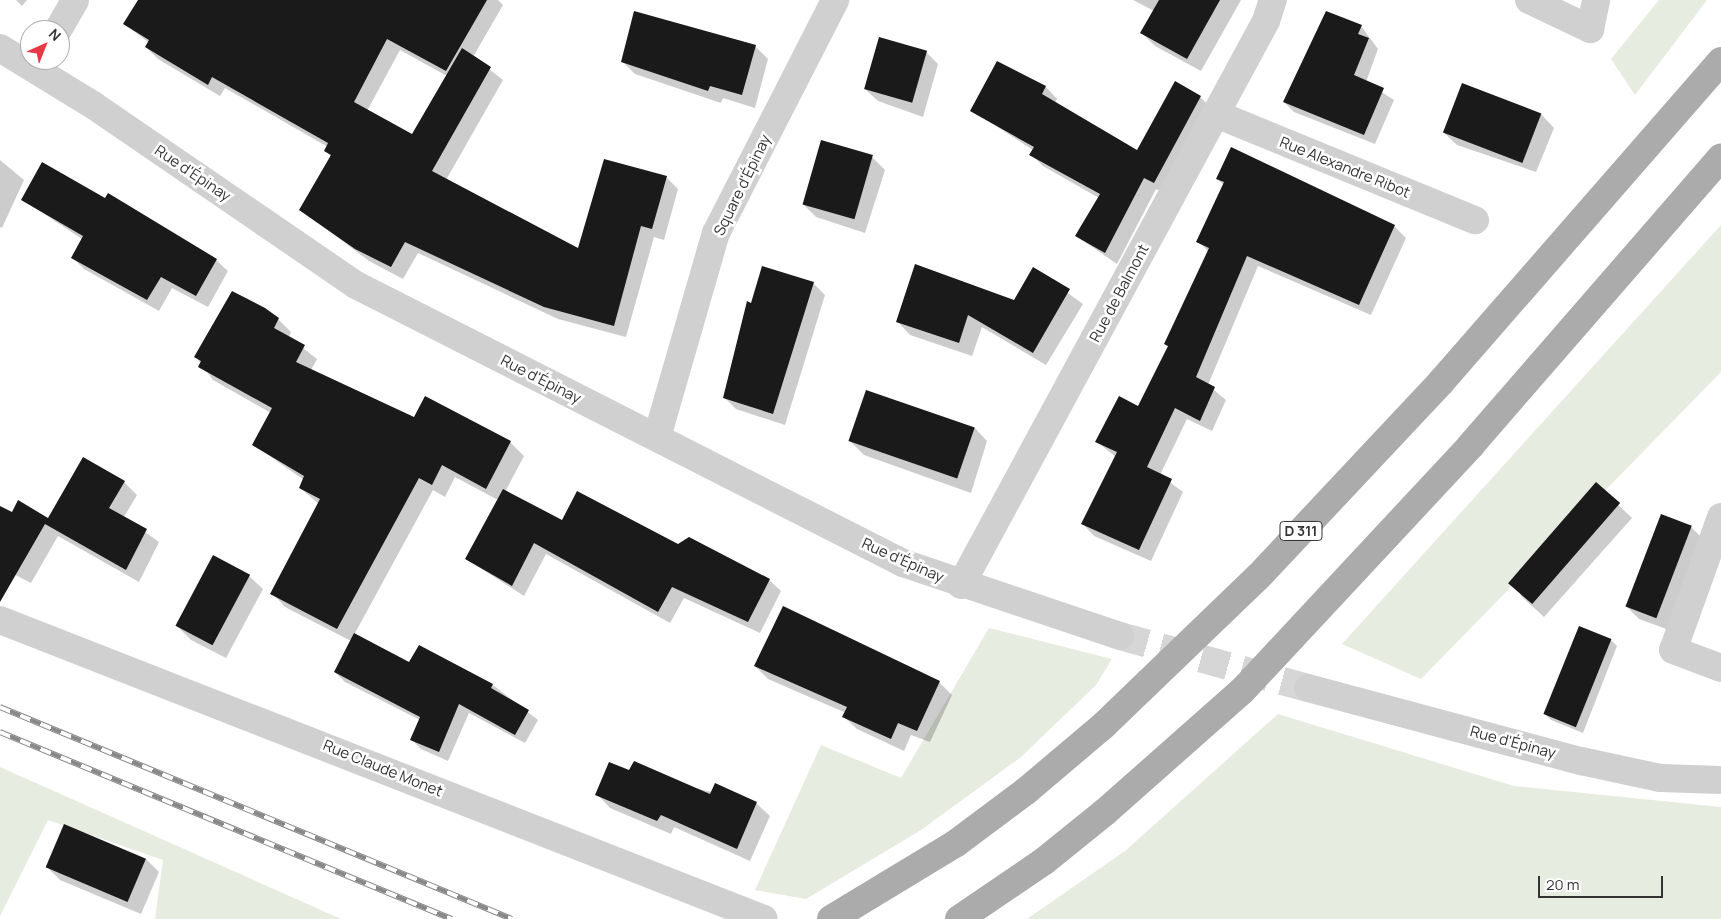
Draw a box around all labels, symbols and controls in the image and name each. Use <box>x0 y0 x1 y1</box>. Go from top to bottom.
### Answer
north arrow <box>20 20 70 70</box>
text: N <box>45 24 65 45</box>
street label: Square d'Épinay <box>710 132 774 238</box>
street label: Rue Alexandre Ribot <box>1277 133 1413 201</box>
street label: Rue d'Épinay <box>152 141 234 205</box>
street label: Rue de Balmont <box>1086 241 1152 345</box>
street label: Rue d'Épinay <box>498 351 584 407</box>
road number: D 311 <box>1278 520 1324 542</box>
street label: Rue d'Épinay <box>859 534 947 586</box>
street label: Rue d'Épinay <box>1468 722 1558 762</box>
street label: Rue Claude Monet <box>321 736 445 800</box>
scale bar <box>1541 866 1666 898</box>
text: 20 m <box>1546 874 1579 895</box>

